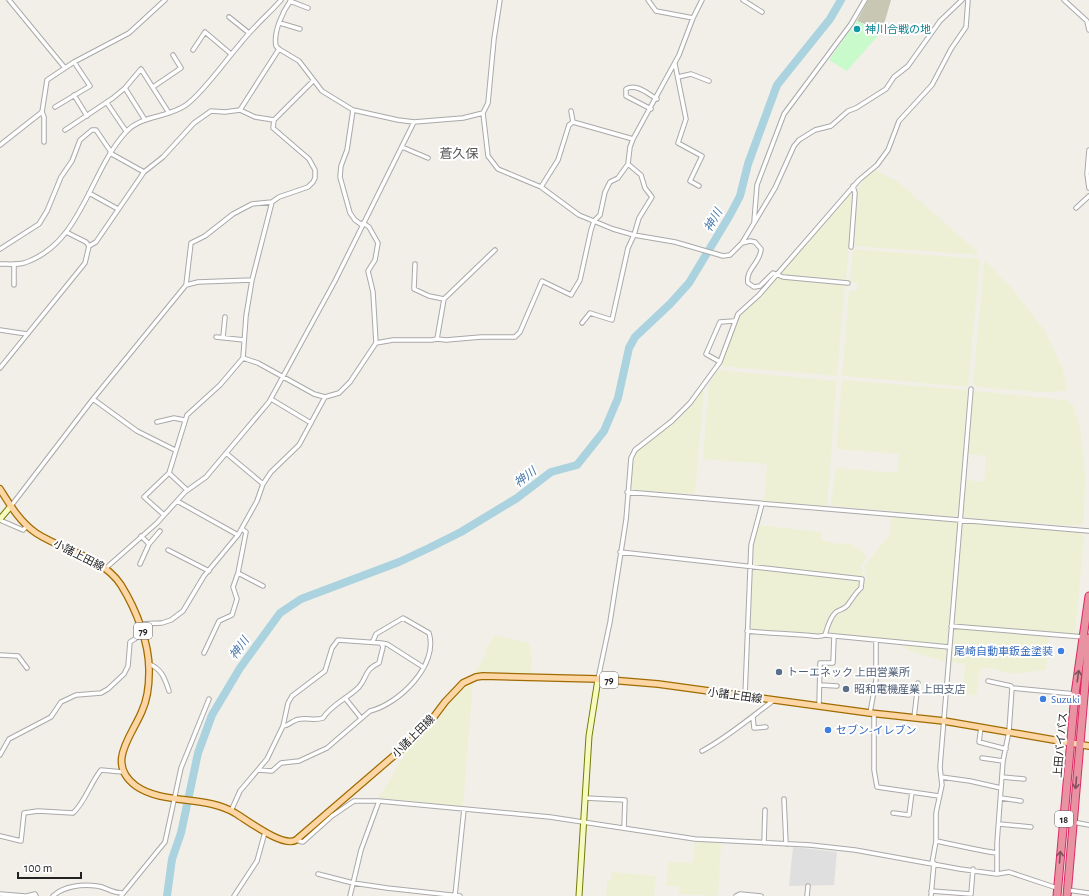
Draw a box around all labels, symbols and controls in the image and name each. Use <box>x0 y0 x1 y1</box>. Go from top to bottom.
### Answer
place label: 神川合戦の地 <box>865 23 931 35</box>
marker: 神川合戦の地 <box>852 24 862 34</box>
district label: 蒼久保 <box>439 146 479 161</box>
water label: 神川 <box>701 204 725 233</box>
water label: 神川 <box>511 463 540 489</box>
street label: 小諸上田線 <box>52 537 106 573</box>
road number: 79 <box>134 623 152 639</box>
water label: 神川 <box>226 633 252 661</box>
place label: 尾崎自動車鈑金塗装 <box>954 645 1053 657</box>
marker: 尾崎自動車鈑金塗装 <box>1056 646 1066 656</box>
place label: トーエネック 上田営業所 <box>787 666 911 678</box>
marker: トーエネック 上田営業所 <box>774 667 784 677</box>
one-way arrow <box>1074 670 1082 683</box>
road number: 79 <box>600 672 618 688</box>
place label: 昭和電機産業 上田支店 <box>854 683 966 695</box>
marker: 昭和電機産業 上田支店 <box>841 684 851 694</box>
street label: 小諸上田線 <box>707 685 763 705</box>
marker: Suzuki <box>1038 694 1048 704</box>
place label: Suzuki <box>1051 694 1080 705</box>
street label: 小諸上田線 <box>389 712 437 760</box>
street label: 上田バイパス <box>1051 712 1069 778</box>
place label: セブン-イレブン <box>836 724 916 736</box>
marker: セブン-イレブン <box>823 725 833 735</box>
one-way arrow <box>1073 776 1080 789</box>
road number: 18 <box>1055 811 1073 827</box>
one-way arrow <box>1057 851 1064 864</box>
scale bar <box>18 854 81 880</box>
text: 100 m <box>24 862 52 874</box>

